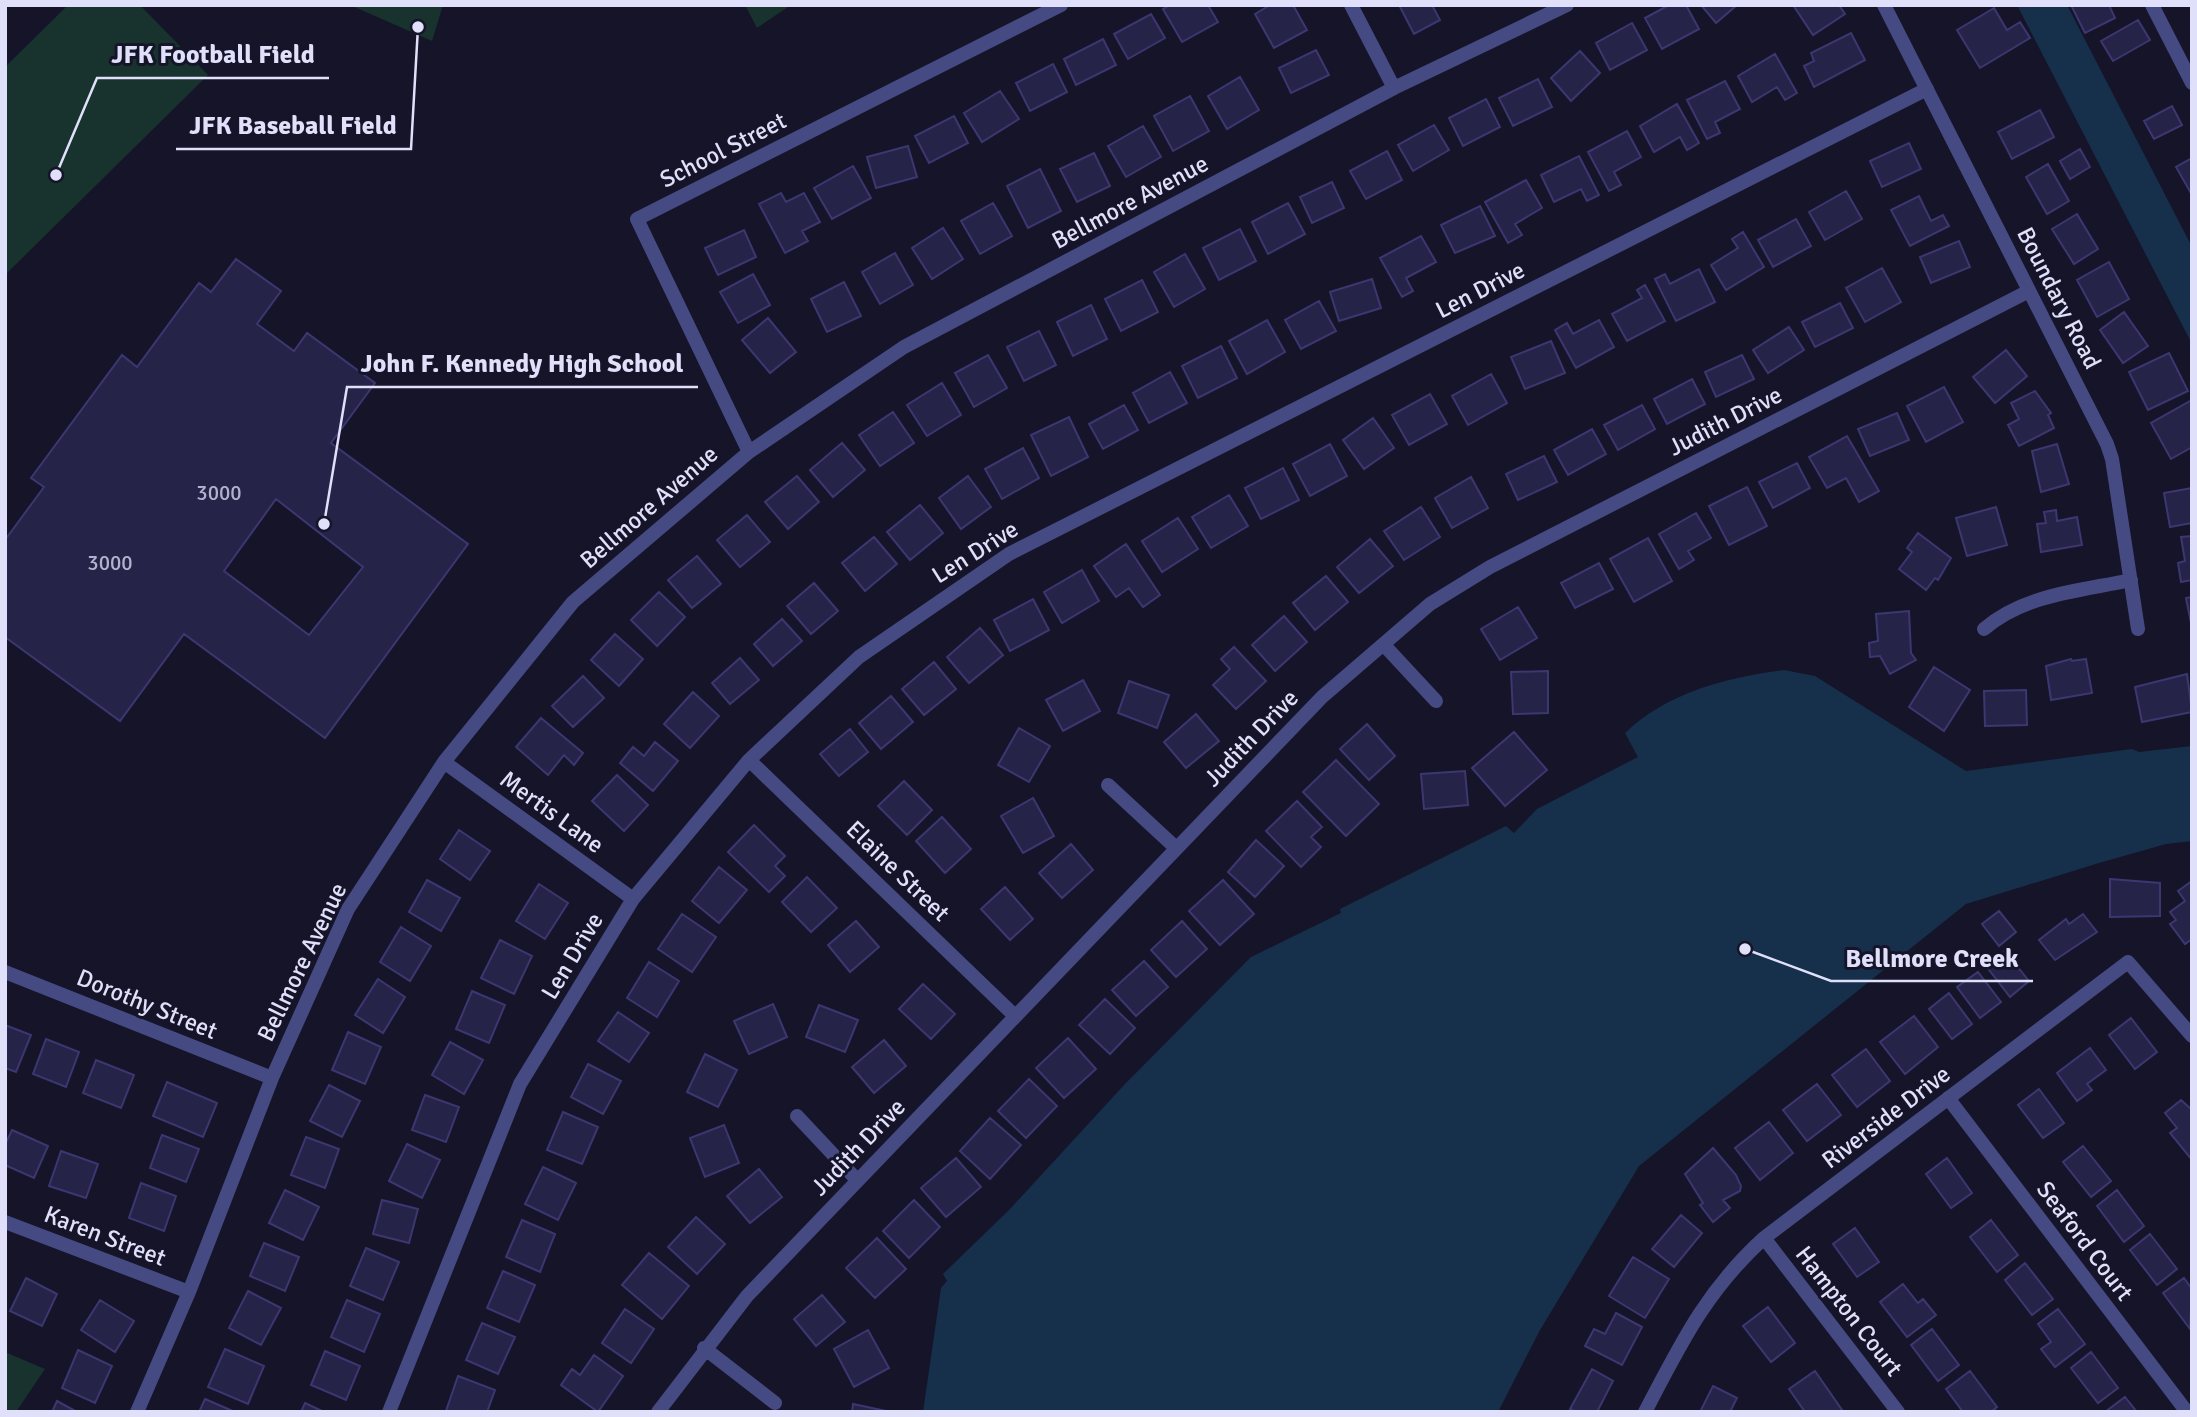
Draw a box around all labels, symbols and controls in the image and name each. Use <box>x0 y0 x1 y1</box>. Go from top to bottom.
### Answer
callout: JFK Football Field <box>97 31 329 78</box>
text: JFK Football Field <box>111 39 315 71</box>
callout: JFK Baseball Field <box>176 102 411 149</box>
street label: School Street <box>655 105 791 195</box>
text: JFK Baseball Field <box>189 110 397 142</box>
street label: Bellmore Avenue <box>1047 148 1213 256</box>
street label: Boundary Road <box>2010 222 2108 374</box>
street label: Len Drive <box>1430 255 1530 325</box>
callout: John F. Kennedy High School <box>347 340 698 387</box>
text: John F. Kennedy High School <box>361 348 683 380</box>
street label: Judith Drive <box>1663 380 1787 462</box>
street label: Bellmore Avenue <box>574 439 724 575</box>
house number: 3000 <box>196 480 242 506</box>
street label: Len Drive <box>926 514 1024 590</box>
house number: 3000 <box>87 550 133 576</box>
street label: Judith Drive <box>1197 683 1305 793</box>
street label: Mertis Lane <box>494 764 610 860</box>
street label: Elaine Street <box>840 814 956 928</box>
street label: Bellmore Avenue <box>251 878 353 1046</box>
street label: Len Drive <box>534 907 610 1005</box>
callout: Bellmore Creek <box>1831 934 2033 981</box>
text: Bellmore Creek <box>1845 943 2019 975</box>
street label: Dorothy Street <box>72 962 222 1046</box>
street label: Riverside Drive <box>1816 1059 1956 1175</box>
street label: Judith Drive <box>804 1092 912 1202</box>
street label: Seaford Court <box>2030 1175 2140 1307</box>
street label: Karen Street <box>40 1199 170 1273</box>
street label: Hampton Court <box>1789 1240 1909 1382</box>

